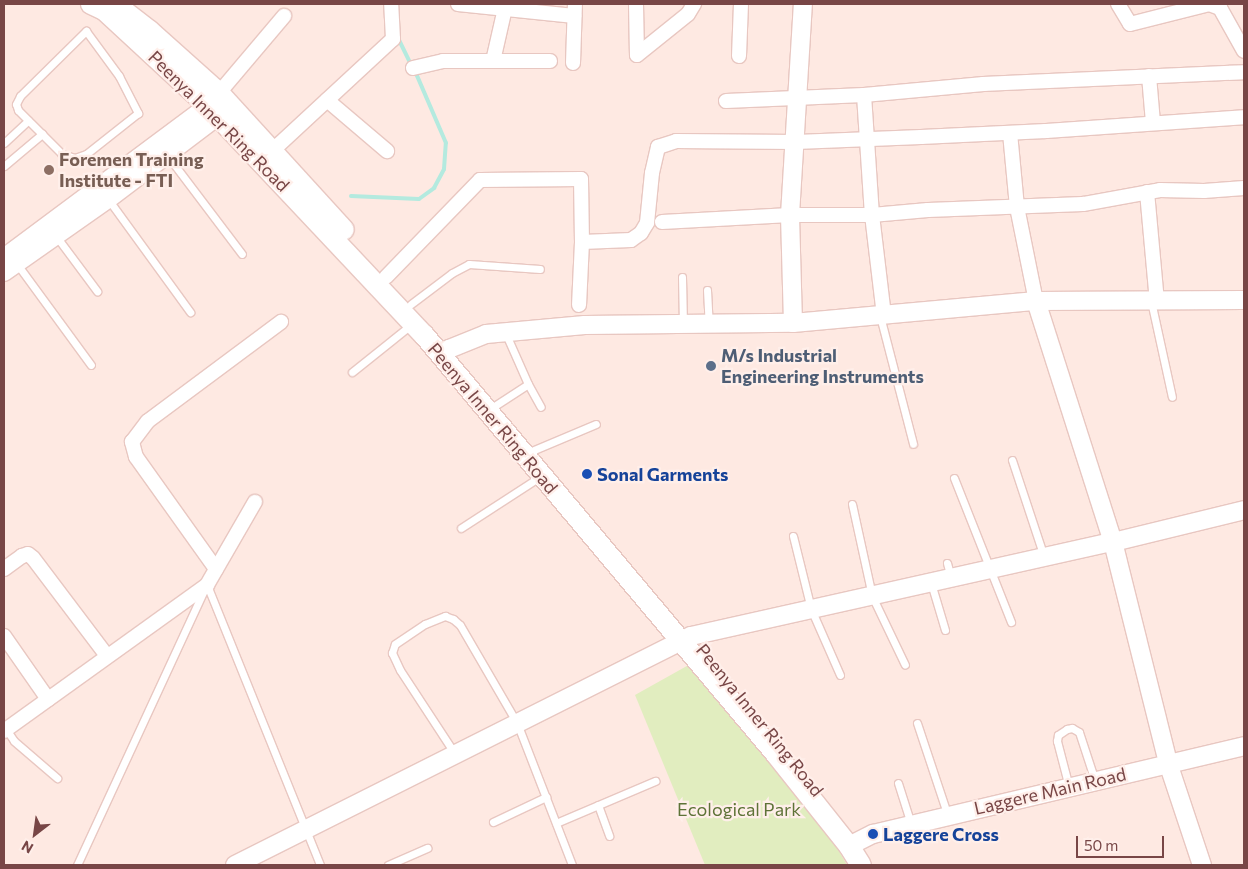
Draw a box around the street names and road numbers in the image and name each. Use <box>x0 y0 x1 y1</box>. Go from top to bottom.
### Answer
street label: Peenya Inner Ring Road <box>144 46 294 196</box>
street label: Peenya Inner Ring Road <box>424 338 562 498</box>
street label: Peenya Inner Ring Road <box>692 639 828 801</box>
street label: Laggere Main Road <box>972 763 1128 819</box>

